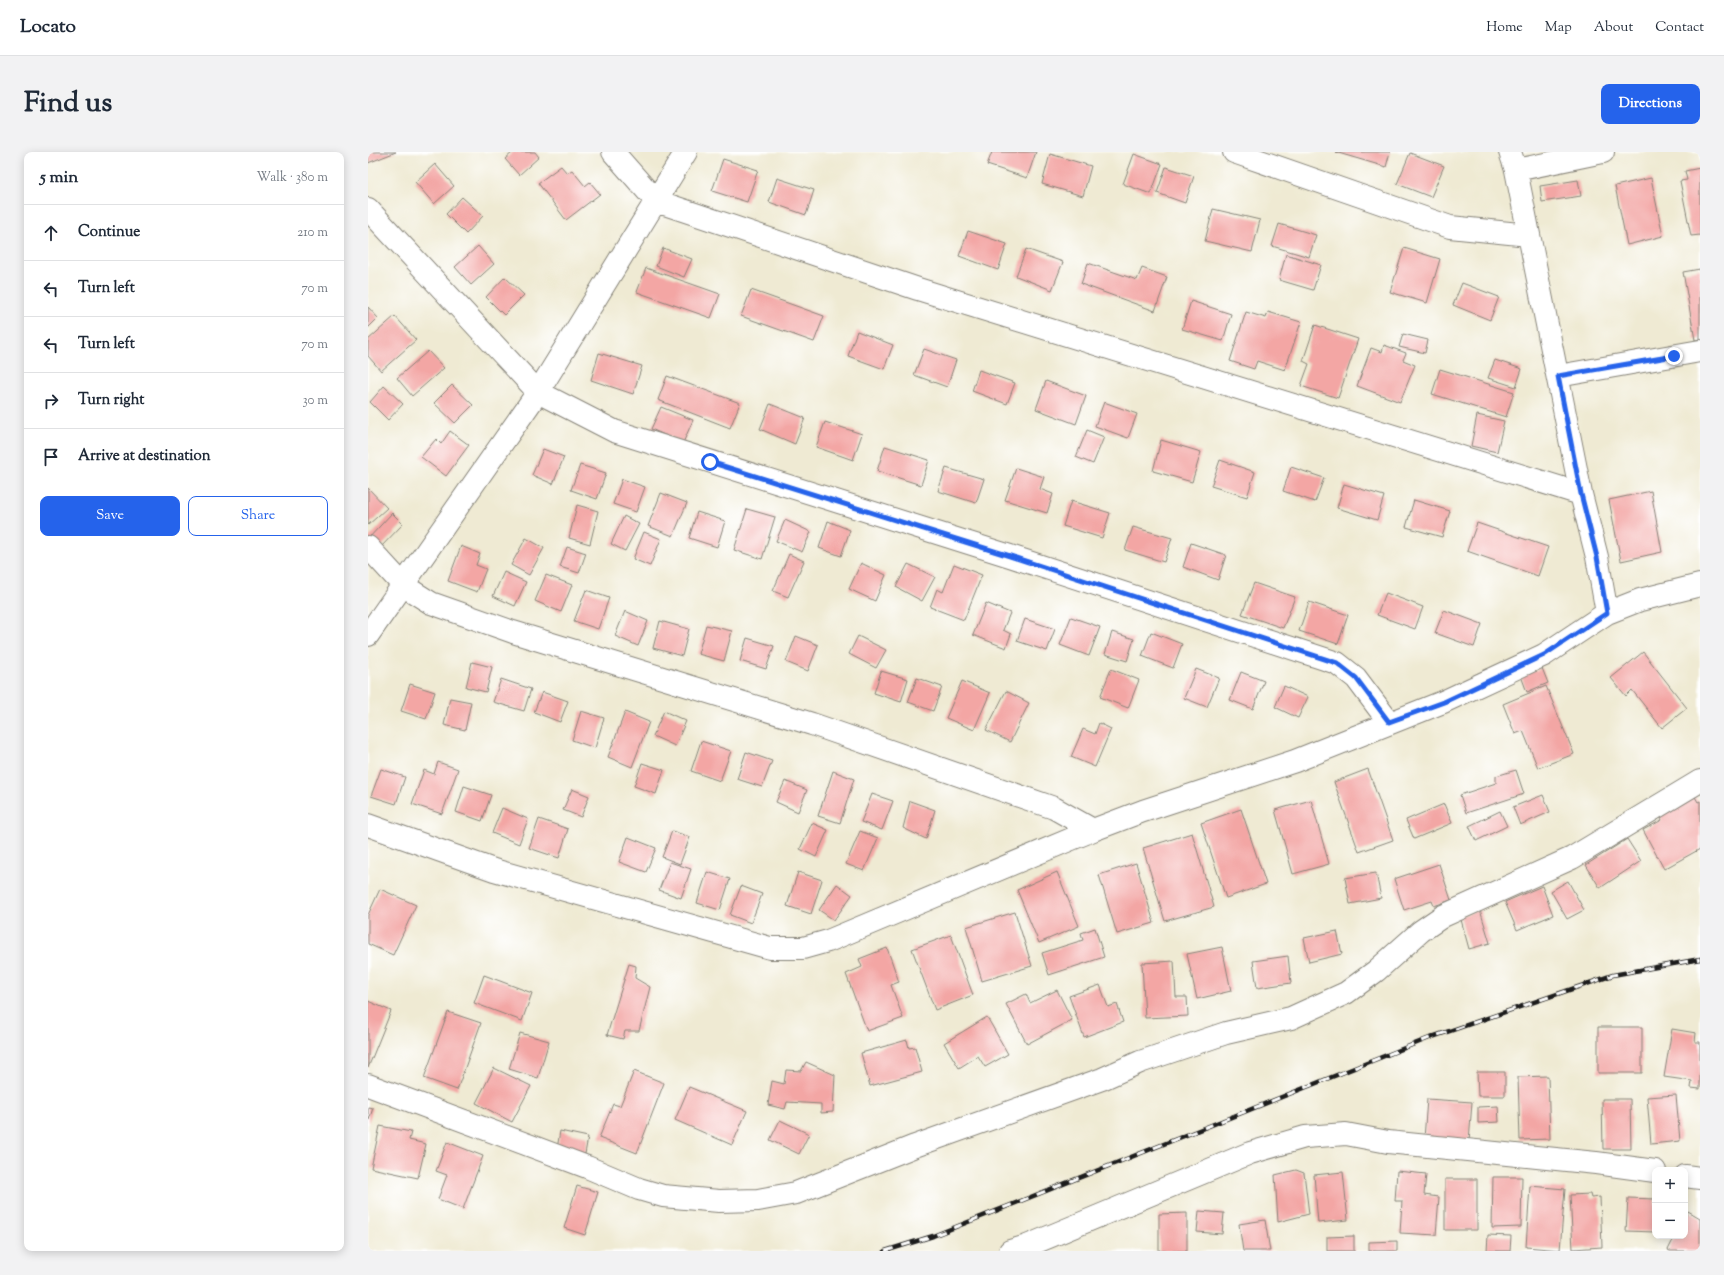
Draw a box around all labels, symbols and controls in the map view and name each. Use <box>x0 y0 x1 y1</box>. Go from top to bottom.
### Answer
text: Locato <box>20 14 76 41</box>
text: Home <box>1486 18 1523 38</box>
text: Map <box>1545 18 1572 38</box>
text: About <box>1594 18 1633 38</box>
text: Contact <box>1655 18 1704 38</box>
text: Find us <box>24 84 112 124</box>
button: Directions <box>1601 84 1700 124</box>
text: 5 min <box>40 166 78 190</box>
text: Walk · 380 m <box>257 169 328 187</box>
icon: ahead <box>40 222 62 244</box>
text: Continue <box>78 222 140 243</box>
text: 210 m <box>297 224 328 242</box>
icon: left <box>40 278 62 300</box>
text: Turn left <box>78 278 135 299</box>
text: 70 m <box>301 280 328 298</box>
icon: left <box>40 334 62 356</box>
text: Turn left <box>78 334 135 355</box>
text: 70 m <box>301 336 328 354</box>
route end <box>1665 347 1683 365</box>
icon: right <box>40 390 62 412</box>
text: Turn right <box>78 390 144 411</box>
text: 30 m <box>302 392 328 410</box>
icon: arrive <box>40 446 62 468</box>
text: Arrive at destination <box>78 446 211 467</box>
route start <box>701 453 719 471</box>
button: Save <box>40 496 180 536</box>
button: Share <box>188 496 328 536</box>
map controls <box>1652 1167 1688 1239</box>
button: + <box>1652 1167 1688 1203</box>
button: − <box>1652 1203 1688 1239</box>

